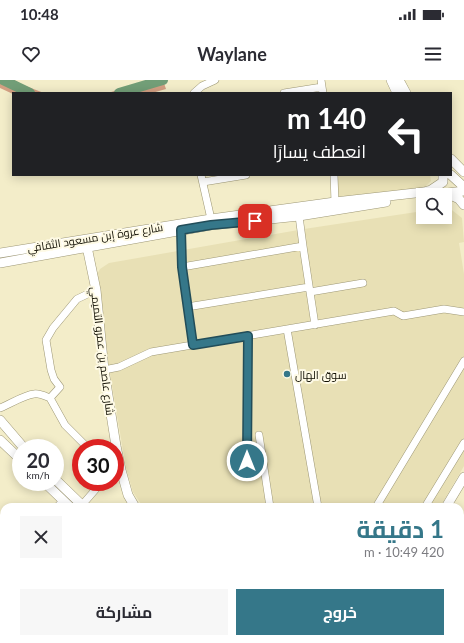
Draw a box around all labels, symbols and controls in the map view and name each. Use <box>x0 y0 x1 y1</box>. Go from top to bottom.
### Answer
text: 10:48 <box>20 5 59 23</box>
icon: heart <box>20 43 42 65</box>
text: Waylane <box>197 43 267 65</box>
icon: menu <box>422 43 444 65</box>
text: 140 m <box>287 101 366 135</box>
icon: left <box>380 108 432 160</box>
text: انعطف يسارًا <box>273 140 366 162</box>
map controls <box>416 188 452 224</box>
button: search <box>416 188 452 224</box>
pin <box>238 204 272 238</box>
icon: arrive <box>244 210 266 232</box>
street label: شارع عروة إبن مسعود الثقافي <box>26 220 164 257</box>
street label: شارع عاصم بن عمرو التميمي <box>86 286 117 416</box>
place label: سوق الهال <box>295 368 347 382</box>
marker: سوق الهال <box>282 369 292 379</box>
speed limit sign: 30 <box>72 439 124 491</box>
position arrow <box>226 440 268 482</box>
text: 20 <box>26 448 50 472</box>
text: km/h <box>26 469 50 481</box>
text: 1 دقيقة <box>356 514 444 543</box>
button: close <box>20 516 62 558</box>
text: 420 m · 10:49 <box>364 544 444 560</box>
button: مشاركة <box>20 589 228 635</box>
button: خروج <box>236 589 444 635</box>

